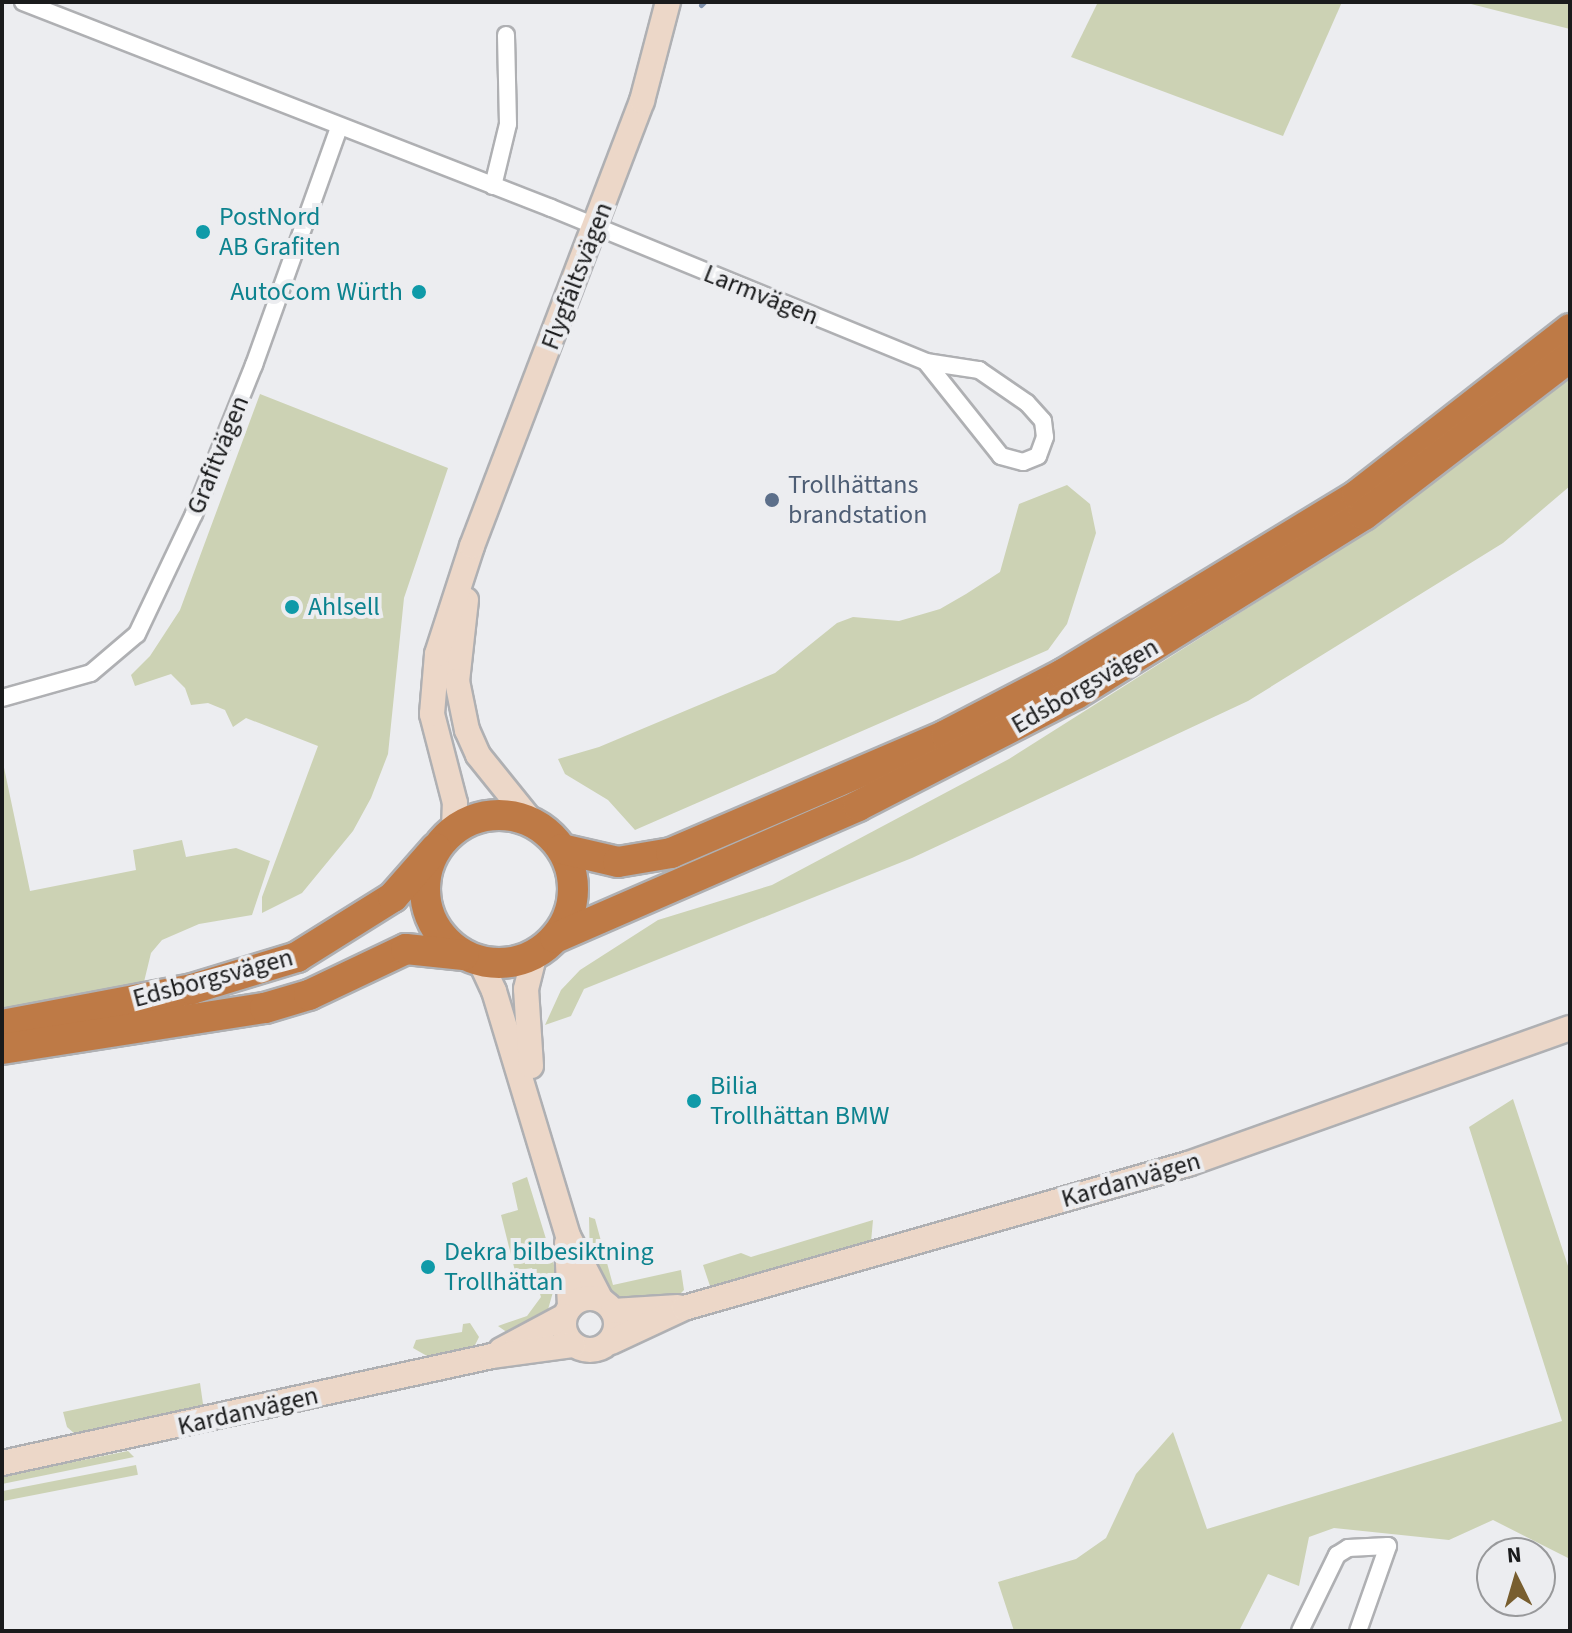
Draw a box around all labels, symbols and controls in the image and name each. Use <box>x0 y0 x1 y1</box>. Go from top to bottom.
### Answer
street label: Flygfältsvägen <box>535 198 619 354</box>
place label: PostNord AB Grafiten <box>219 201 341 262</box>
marker: PostNord AB Grafiten <box>194 223 212 241</box>
street label: Larmvägen <box>699 258 823 332</box>
place label: AutoCom Würth <box>230 276 403 308</box>
marker: AutoCom Würth <box>410 283 428 301</box>
street label: Grafitvägen <box>180 391 256 519</box>
place label: Trollhättans brandstation <box>788 469 927 530</box>
marker: Trollhättans brandstation <box>763 491 781 509</box>
place label: Ahlsell <box>308 591 380 623</box>
marker: Ahlsell <box>283 598 301 616</box>
street label: Edsborgsvägen <box>1006 631 1164 741</box>
street label: Edsborgsvägen <box>129 942 297 1014</box>
place label: Bilia Trollhättan BMW <box>710 1070 889 1132</box>
marker: Bilia Trollhättan BMW <box>685 1092 703 1110</box>
street label: Kardanvägen <box>1058 1145 1204 1215</box>
place label: Dekra bilbesiktning Trollhättan <box>444 1236 653 1298</box>
marker: Dekra bilbesiktning Trollhättan <box>419 1258 437 1276</box>
street label: Kardanvägen <box>175 1380 321 1442</box>
north arrow <box>1476 1537 1556 1617</box>
text: N <box>1505 1539 1523 1572</box>

